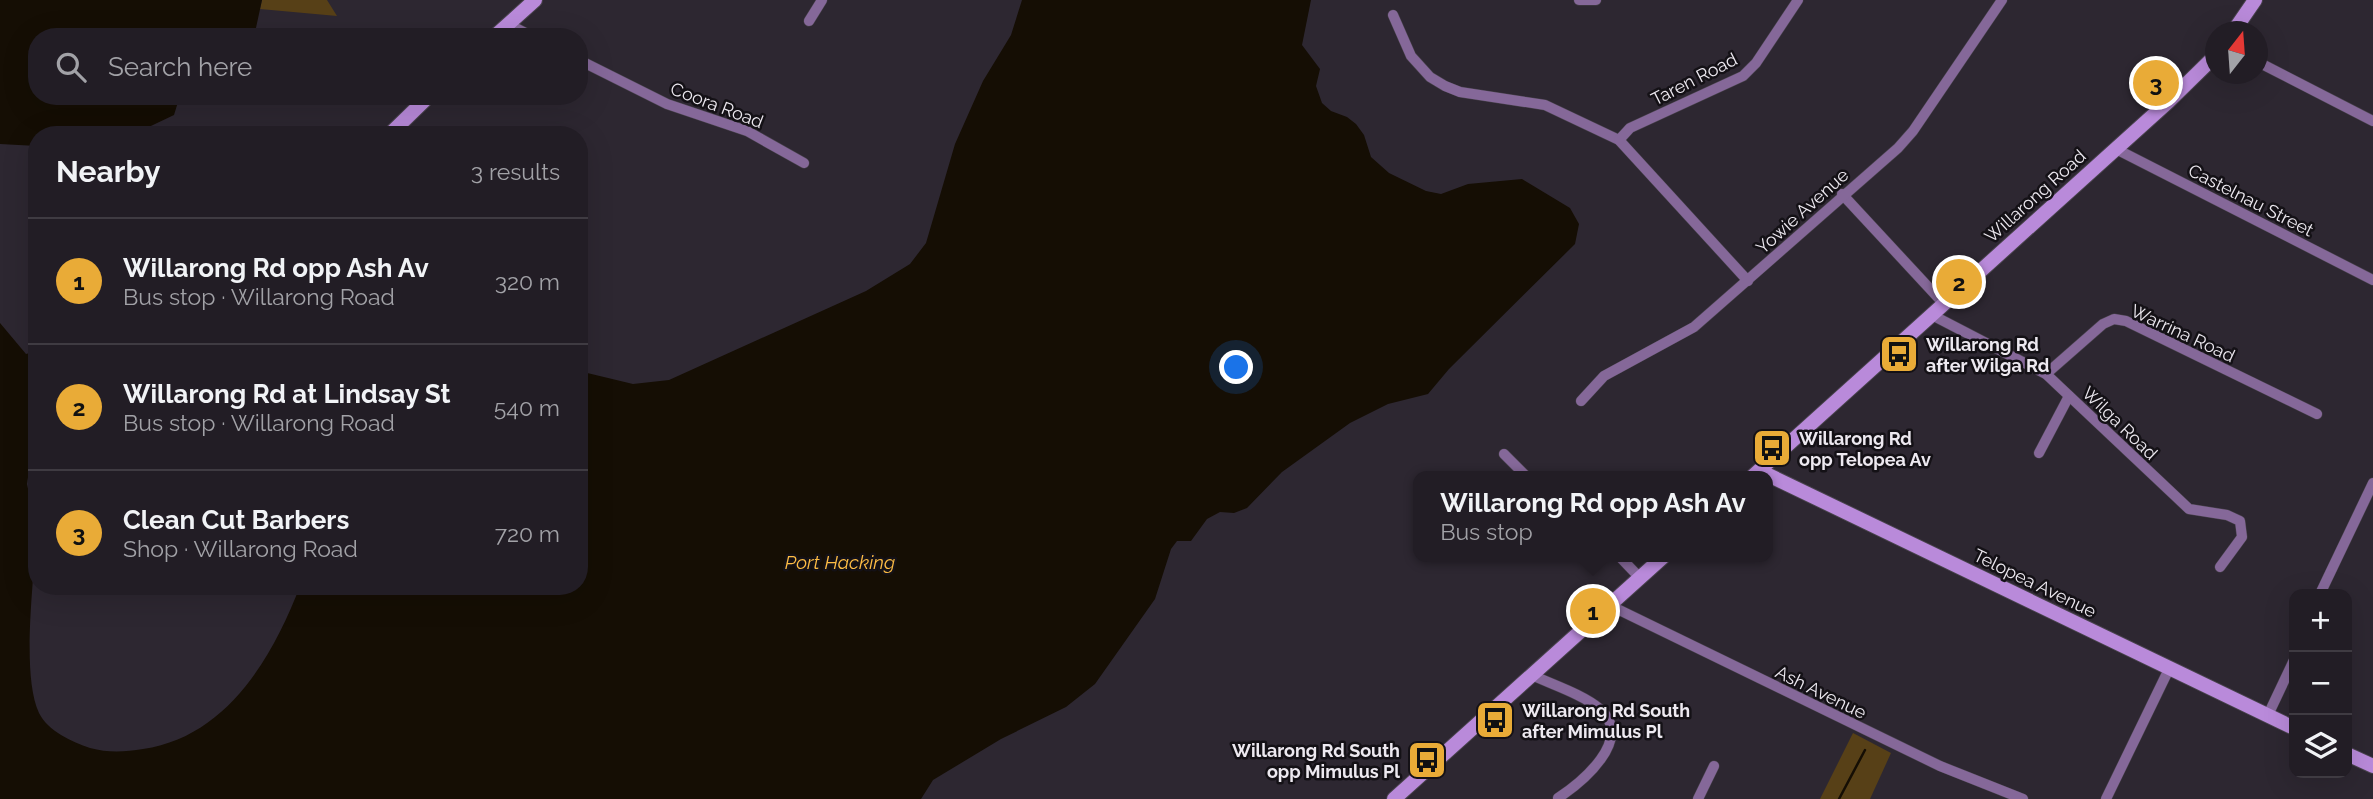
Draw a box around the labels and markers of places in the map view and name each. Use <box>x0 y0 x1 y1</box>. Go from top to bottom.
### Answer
pin: 3 <box>2133 57 2179 109</box>
pin: 2 <box>1936 256 1982 308</box>
bus stop icon: Willarong Rd after Wilga Rd <box>1878 333 1920 375</box>
place label: Willarong Rd after Wilga Rd <box>1926 334 2049 376</box>
bus stop icon: Willarong Rd opp Telopea Av <box>1751 427 1793 469</box>
place label: Willarong Rd opp Telopea Av <box>1799 428 1931 470</box>
pin: 1 <box>1570 585 1616 637</box>
bus stop icon: Willarong Rd South after Mimulus Pl <box>1474 699 1516 741</box>
place label: Willarong Rd South after Mimulus Pl <box>1522 700 1690 742</box>
bus stop icon: Willarong Rd South opp Mimulus Pl <box>1406 739 1448 781</box>
place label: Willarong Rd South opp Mimulus Pl <box>1232 740 1400 782</box>

